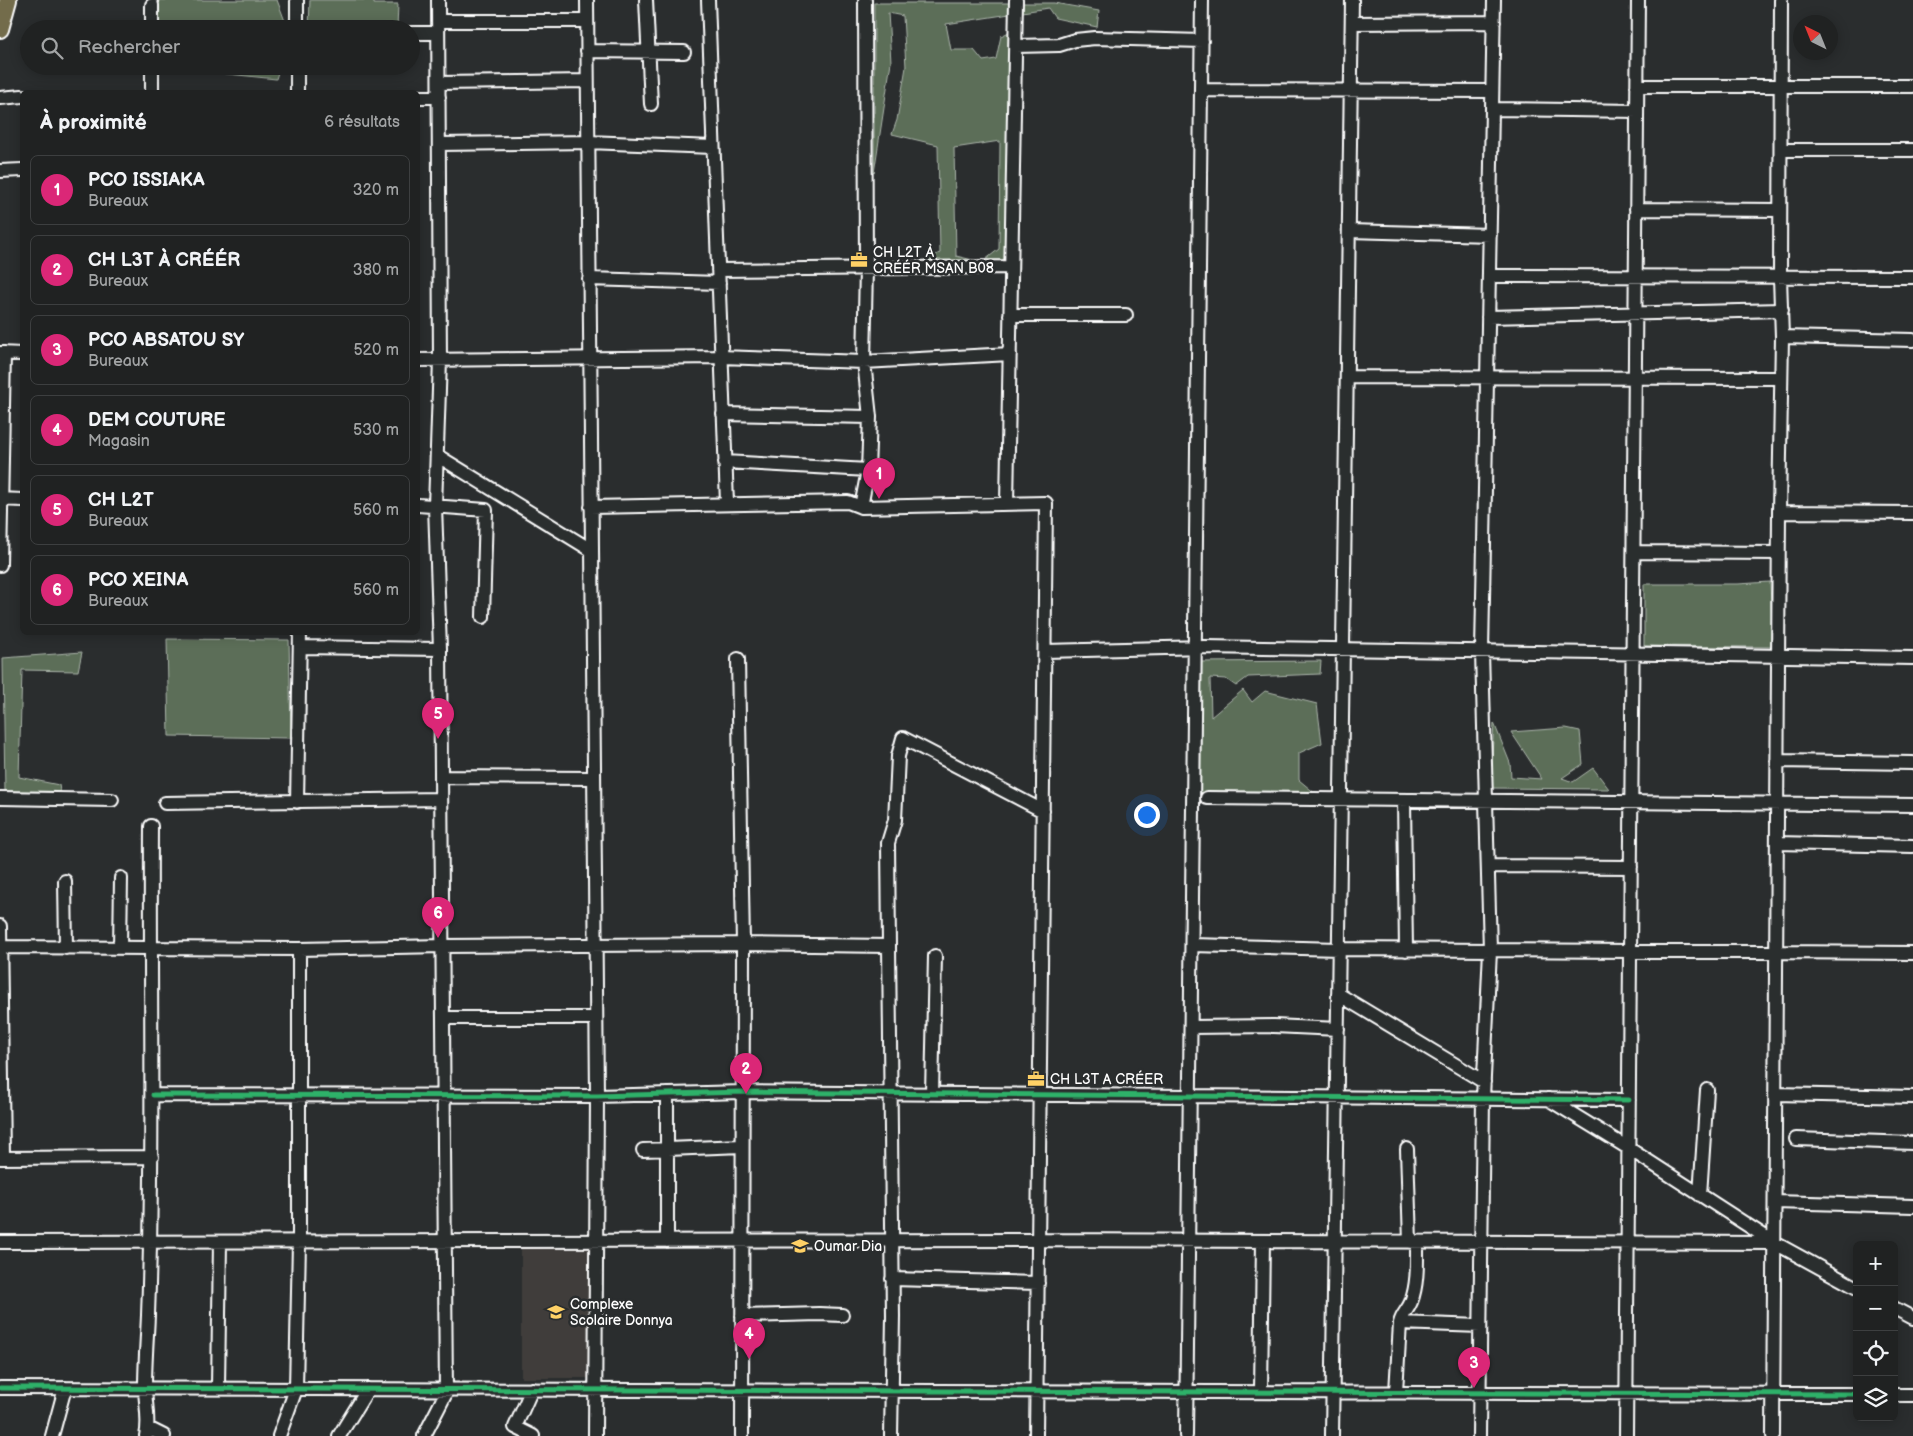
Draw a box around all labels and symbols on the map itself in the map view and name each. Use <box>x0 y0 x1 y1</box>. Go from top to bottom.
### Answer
north arrow <box>1793 15 1838 60</box>
place label: CH L2T À CRÉÉR MSAN B08 <box>873 243 994 277</box>
office icon: CH L2T À CRÉÉR MSAN B08 <box>849 250 869 270</box>
pin: 1 <box>863 458 895 499</box>
pin: 5 <box>422 698 454 739</box>
your location <box>1134 802 1160 828</box>
pin: 6 <box>422 897 454 938</box>
pin: 2 <box>730 1053 762 1094</box>
office icon: CH L3T A CRÉER <box>1026 1069 1046 1089</box>
place label: CH L3T A CRÉER <box>1050 1070 1163 1088</box>
school or university icon: Oumar Dia <box>790 1236 810 1256</box>
place label: Oumar Dia <box>814 1238 882 1255</box>
place label: Complexe Scolaire Donnya <box>570 1296 673 1329</box>
school or university icon: Complexe Scolaire Donnya <box>546 1302 566 1322</box>
pin: 4 <box>733 1318 765 1359</box>
pin: 3 <box>1458 1347 1490 1388</box>

